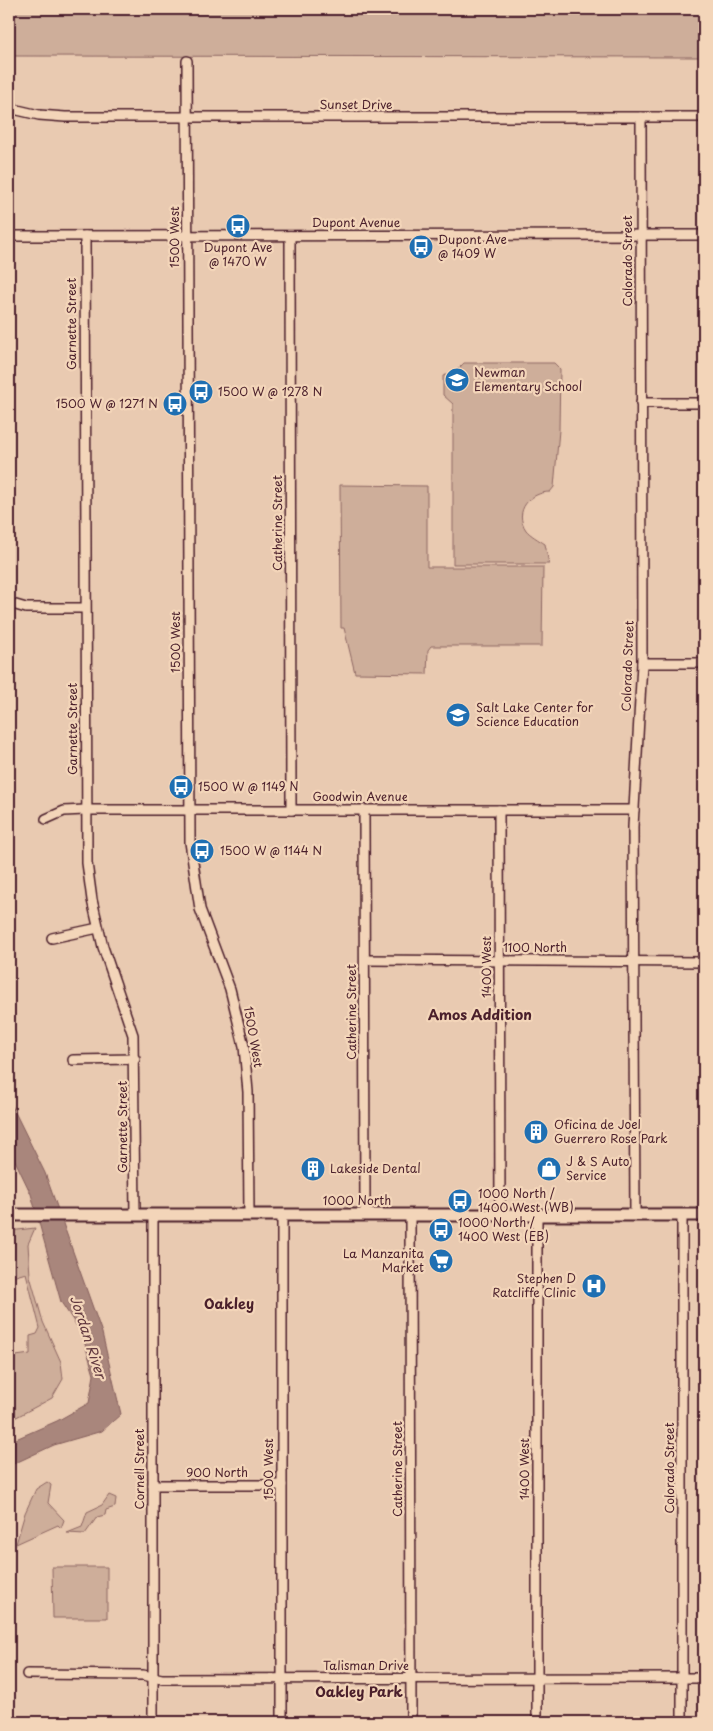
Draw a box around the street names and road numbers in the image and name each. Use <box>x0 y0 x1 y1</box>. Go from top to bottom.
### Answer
street label: Sunset Drive <box>319 95 393 113</box>
street label: 1500 West <box>165 206 183 268</box>
street label: Dupont Avenue <box>312 213 401 231</box>
street label: Colorado Street <box>618 215 636 307</box>
street label: Garnette Street <box>62 278 80 370</box>
street label: Catherine Street <box>268 475 286 571</box>
street label: 1500 West <box>166 611 184 673</box>
street label: Colorado Street <box>616 620 638 712</box>
street label: Garnette Street <box>63 683 81 775</box>
street label: Goodwin Avenue <box>312 787 408 805</box>
street label: 1400 West <box>477 936 495 998</box>
street label: 1100 North <box>503 938 567 956</box>
street label: Catherine Street <box>342 964 360 1060</box>
street label: 1500 West <box>240 1005 268 1069</box>
street label: Garnette Street <box>113 1081 131 1173</box>
street label: 1000 North <box>323 1191 391 1209</box>
street label: Catherine Street <box>388 1421 406 1517</box>
street label: Colorado Street <box>660 1422 678 1514</box>
street label: Cornell Street <box>130 1428 148 1509</box>
street label: 1500 West <box>259 1438 277 1500</box>
street label: 1400 West <box>515 1438 533 1500</box>
street label: 900 North <box>186 1463 248 1481</box>
street label: Talisman Drive <box>323 1656 409 1674</box>

